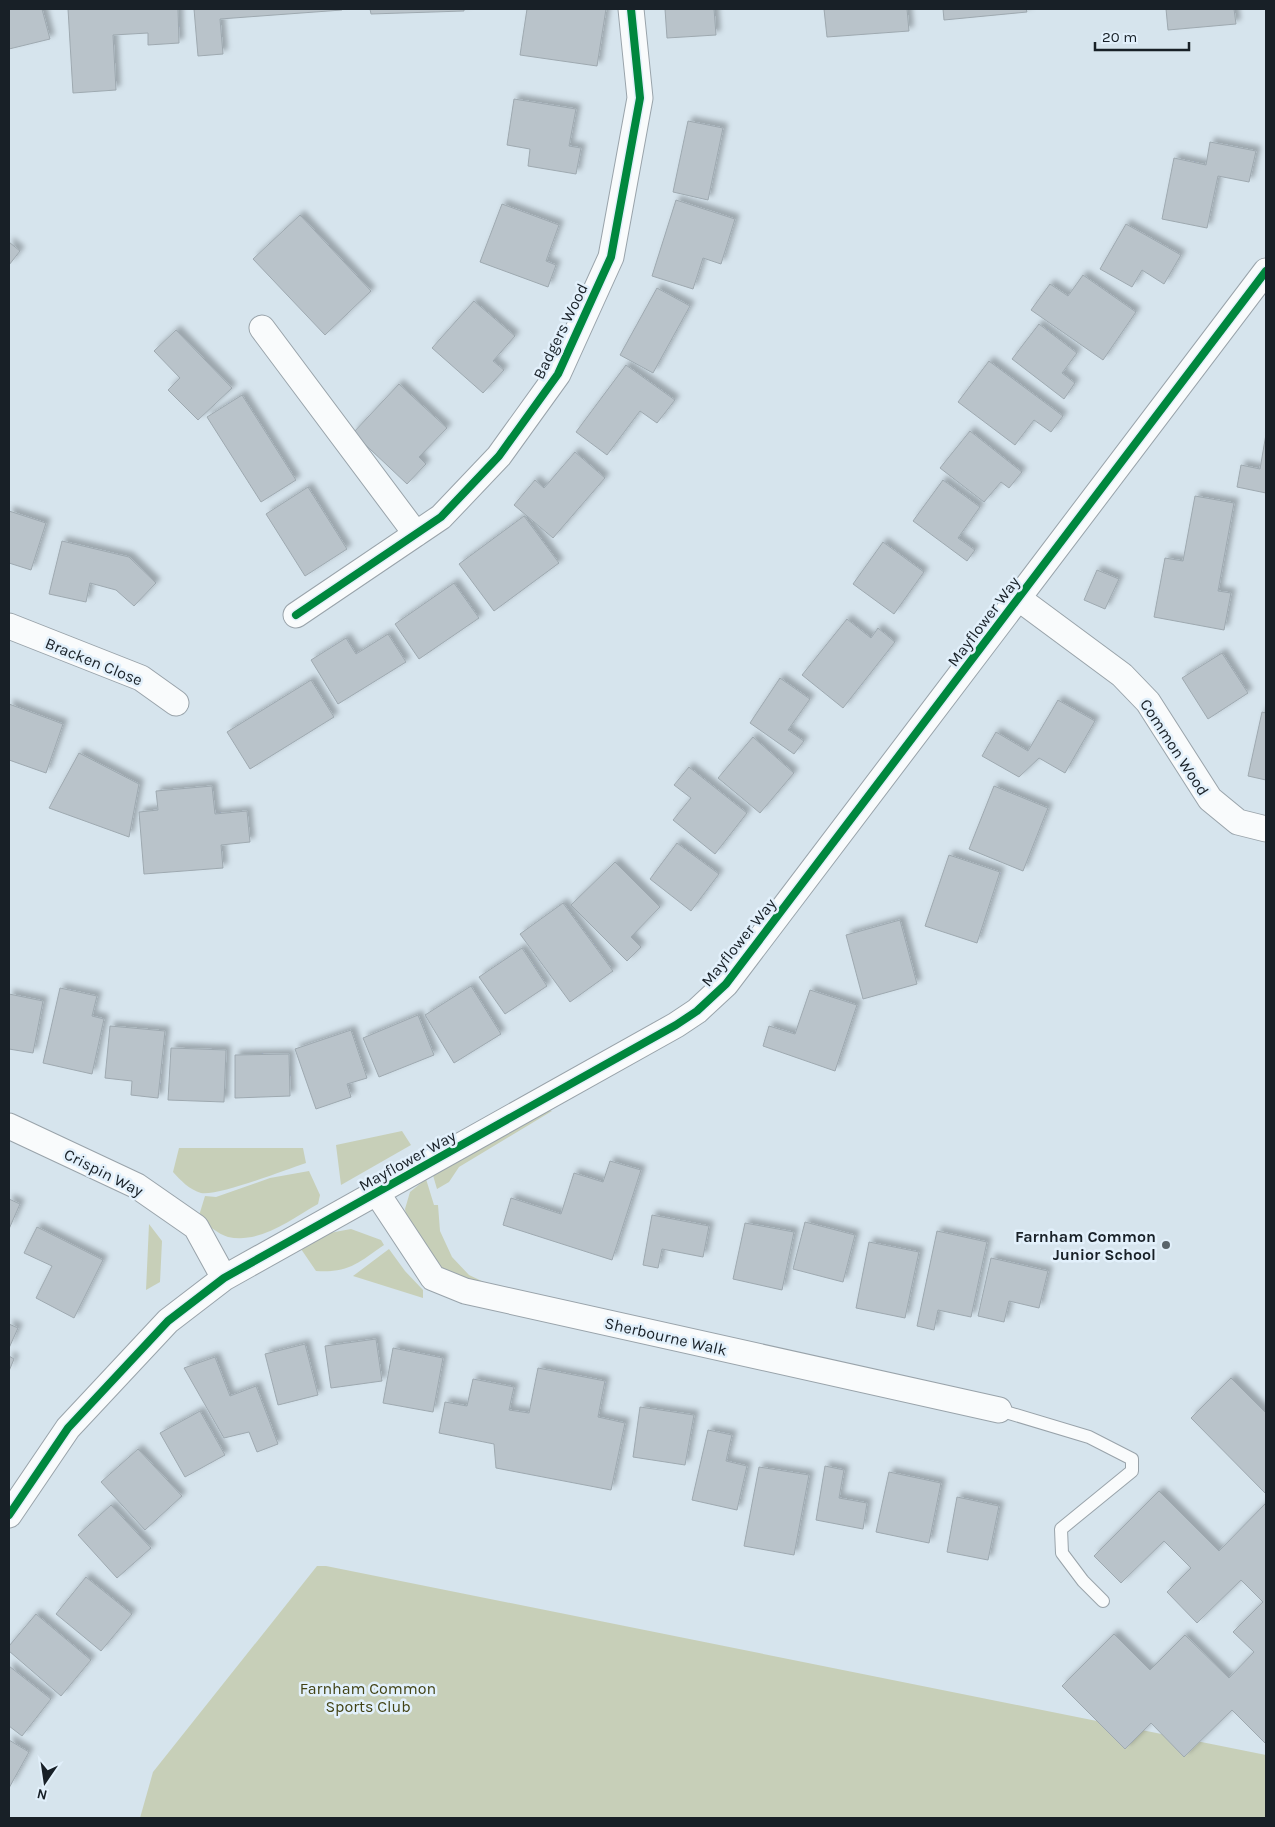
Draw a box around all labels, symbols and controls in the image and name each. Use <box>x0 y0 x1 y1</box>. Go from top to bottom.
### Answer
scale bar <box>1095 20 1189 52</box>
text: 20 m <box>1102 28 1137 46</box>
street label: Badgers Wood <box>529 280 592 382</box>
street label: Mayflower Way <box>943 572 1024 670</box>
street label: Bracken Close <box>42 633 145 690</box>
street label: Common Wood <box>1136 695 1213 799</box>
street label: Mayflower Way <box>697 894 780 990</box>
street label: Mayflower Way <box>355 1126 460 1195</box>
street label: Crispin Way <box>61 1144 147 1201</box>
place label: Farnham Common Junior School <box>1015 1227 1156 1264</box>
marker: Farnham Common Junior School <box>1160 1239 1172 1251</box>
street label: Sherbourne Walk <box>603 1313 729 1360</box>
park label: Farnham Common Sports Club <box>300 1679 436 1716</box>
north arrow <box>20 1757 70 1807</box>
text: N <box>35 1785 49 1804</box>

